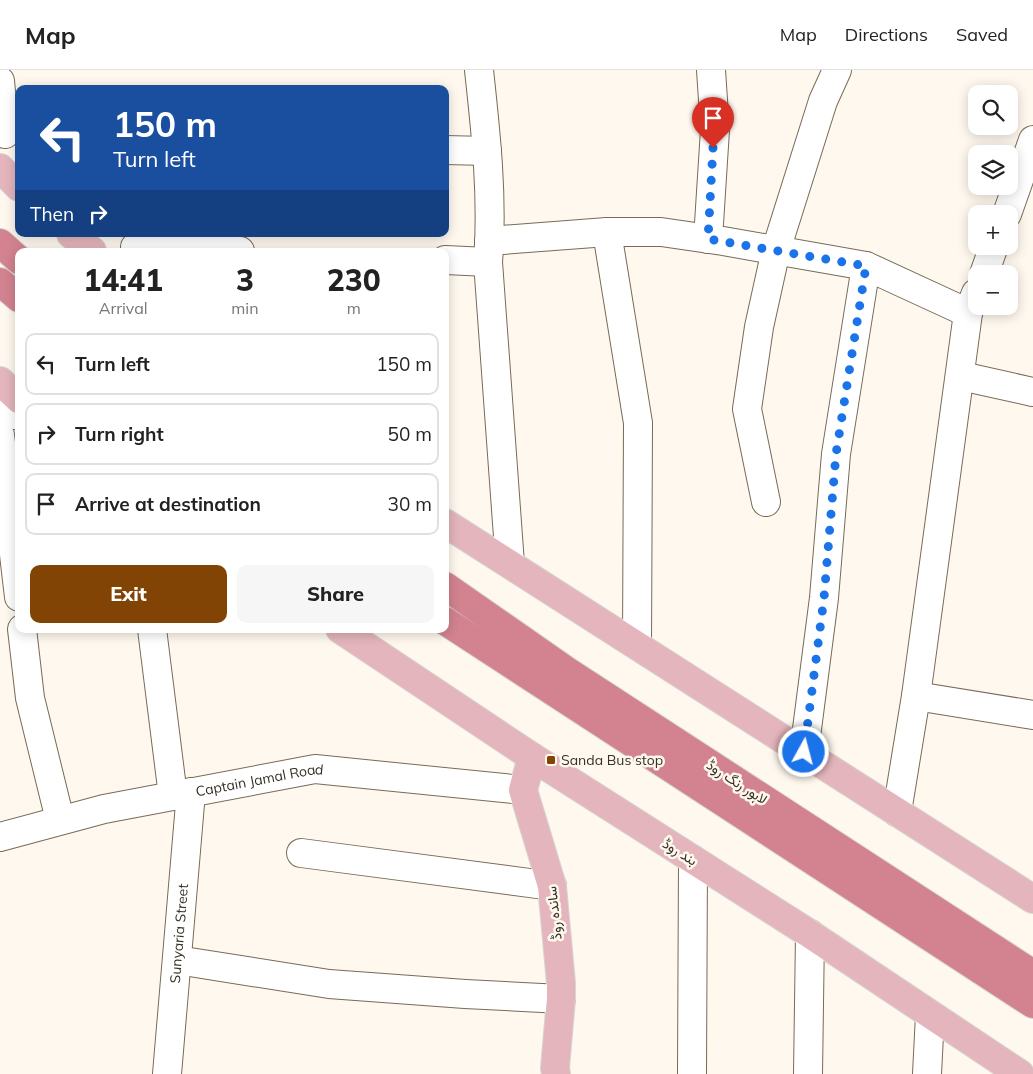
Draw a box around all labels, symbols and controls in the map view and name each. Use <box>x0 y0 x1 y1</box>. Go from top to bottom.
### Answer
text: Map <box>25 20 76 50</box>
text: Map <box>780 23 817 46</box>
text: Directions <box>845 23 928 46</box>
text: Saved <box>956 23 1008 46</box>
map controls <box>968 85 1018 315</box>
button: search <box>968 85 1018 135</box>
pin <box>692 97 734 148</box>
text: 150 m <box>113 102 217 146</box>
icon: arrive <box>699 104 727 132</box>
icon: left <box>30 105 95 170</box>
text: Turn left <box>113 145 196 173</box>
button: layers <box>968 145 1018 195</box>
icon: right <box>84 200 112 228</box>
text: Then <box>30 202 74 226</box>
button: + <box>968 205 1018 255</box>
text: 14:41 <box>83 261 163 299</box>
text: 3 <box>236 261 254 299</box>
text: 230 <box>327 261 381 299</box>
button: − <box>968 265 1018 315</box>
text: Arrival <box>99 298 148 318</box>
text: min <box>231 298 259 318</box>
text: m <box>347 298 361 318</box>
icon: left <box>32 350 60 378</box>
text: Turn left <box>75 352 150 376</box>
text: 150 m <box>376 352 432 376</box>
icon: right <box>32 420 60 448</box>
text: Turn right <box>75 422 164 446</box>
text: 50 m <box>388 422 432 446</box>
icon: arrive <box>32 490 60 518</box>
text: Arrive at destination <box>75 492 261 516</box>
text: 30 m <box>388 492 432 516</box>
button: Exit <box>30 565 227 623</box>
button: Share <box>237 565 434 623</box>
position arrow <box>777 725 829 777</box>
place label: Sanda Bus stop <box>561 751 663 769</box>
marker: Sanda Bus stop <box>545 754 557 766</box>
street label: لاہور رنگ روڈ <box>703 756 771 809</box>
street label: Captain Jamal Road <box>194 760 324 800</box>
street label: بند روڈ <box>659 834 701 870</box>
street label: Sunyaria Street <box>166 883 192 984</box>
street label: ساندہ روڈ <box>542 885 566 941</box>

